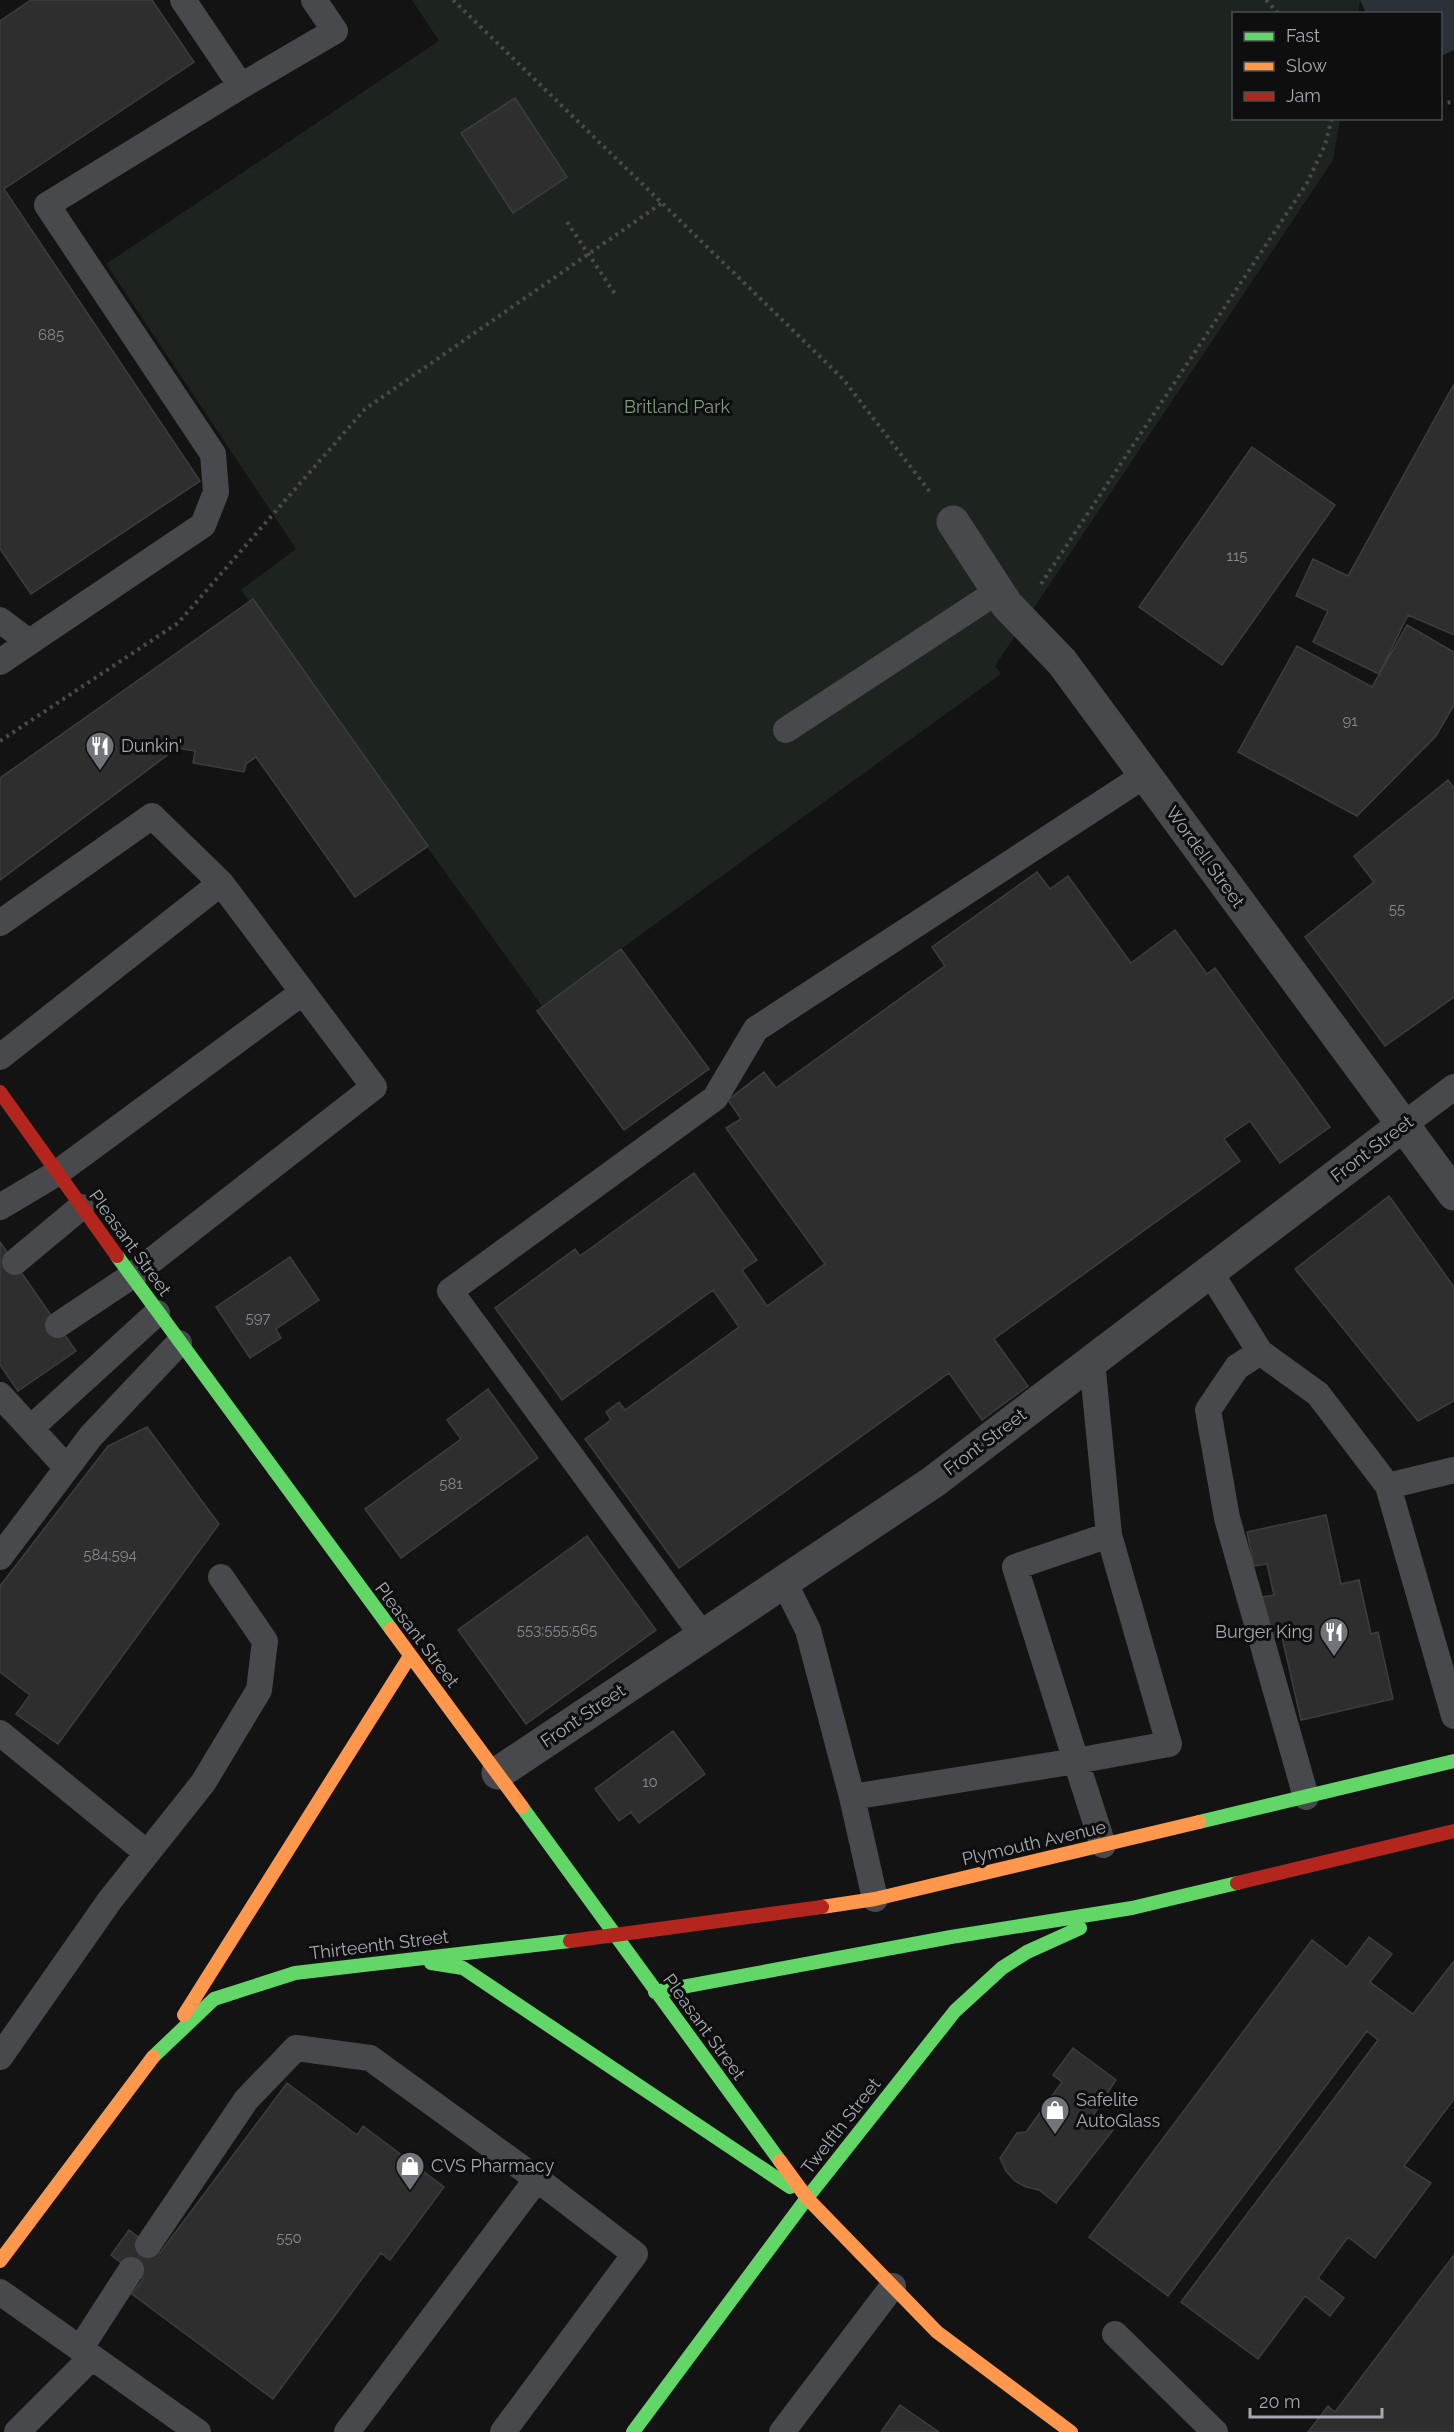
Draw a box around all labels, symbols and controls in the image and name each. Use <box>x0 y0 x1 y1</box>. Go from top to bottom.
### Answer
legend <box>1232 12 1442 120</box>
text: Fast <box>1286 25 1320 46</box>
text: Slow <box>1286 55 1327 76</box>
text: Jam <box>1286 85 1321 106</box>
house number: 685 <box>38 326 64 344</box>
park label: Britland Park <box>624 396 730 417</box>
house number: 115 <box>1226 547 1248 565</box>
house number: 91 <box>1342 712 1358 730</box>
restaurant icon: Dunkin' <box>84 730 116 772</box>
place label: Dunkin' <box>121 735 182 756</box>
street label: Wordell Street <box>1162 802 1249 911</box>
house number: 55 <box>1389 900 1405 918</box>
street label: Front Street <box>1326 1111 1417 1186</box>
street label: Pleasant Street <box>85 1186 176 1300</box>
house number: 597 <box>246 1309 270 1327</box>
street label: Front Street <box>939 1404 1030 1479</box>
house number: 581 <box>439 1475 463 1493</box>
house number: 584;594 <box>83 1546 137 1564</box>
street label: Pleasant Street <box>371 1578 464 1691</box>
restaurant icon: Burger King <box>1318 1616 1350 1658</box>
house number: 553;555;565 <box>517 1621 597 1639</box>
place label: Burger King <box>1215 1621 1313 1642</box>
street label: Front Street <box>536 1680 629 1752</box>
house number: 10 <box>642 1773 658 1791</box>
street label: Plymouth Avenue <box>960 1816 1108 1869</box>
street label: Thirteenth Street <box>308 1926 450 1963</box>
street label: Pleasant Street <box>659 1970 750 2084</box>
street label: Twelfth Street <box>797 2073 885 2178</box>
place label: Safelite AutoGlass <box>1076 2089 1161 2131</box>
shop icon: Safelite AutoGlass <box>1039 2094 1071 2136</box>
shop icon: CVS Pharmacy <box>394 2150 426 2192</box>
place label: CVS Pharmacy <box>431 2155 554 2176</box>
house number: 550 <box>276 2229 302 2247</box>
scale bar <box>1250 2381 1382 2419</box>
text: 20 m <box>1259 2391 1301 2412</box>

